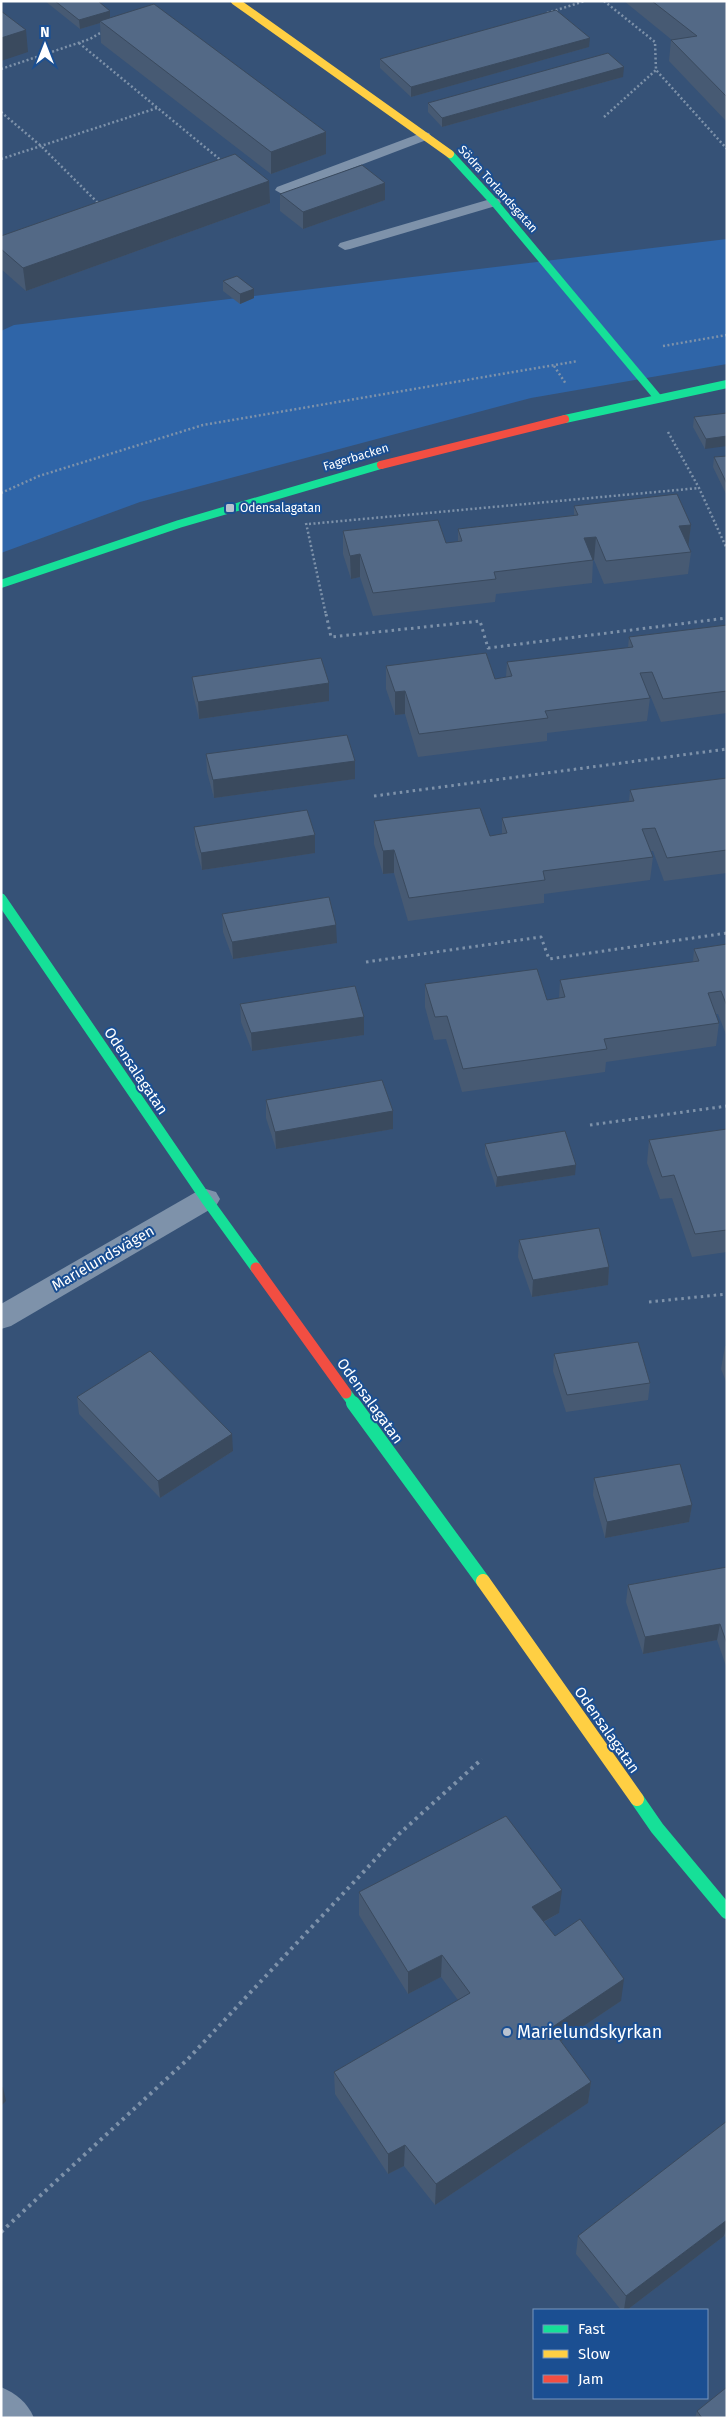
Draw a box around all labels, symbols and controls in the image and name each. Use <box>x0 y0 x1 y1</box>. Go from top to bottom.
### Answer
north arrow <box>20 20 70 70</box>
text: N <box>40 24 50 41</box>
street label: Södra Torlandsgatan <box>455 143 541 235</box>
street label: Fagerbacken <box>322 440 390 474</box>
place label: Odensalagatan <box>240 501 321 515</box>
marker: Odensalagatan <box>224 502 236 514</box>
street label: Odensalagatan <box>100 1024 172 1118</box>
street label: Marielundsvägen <box>49 1221 157 1295</box>
street label: Odensalagatan <box>333 1355 407 1447</box>
street label: Odensalagatan <box>571 1683 643 1777</box>
place label: Marielundskyrkan <box>517 2021 662 2043</box>
marker: Marielundskyrkan <box>501 2026 513 2038</box>
legend <box>533 2309 708 2399</box>
text: Fast <box>578 2320 605 2338</box>
text: Slow <box>578 2345 610 2363</box>
text: Jam <box>578 2370 604 2388</box>

